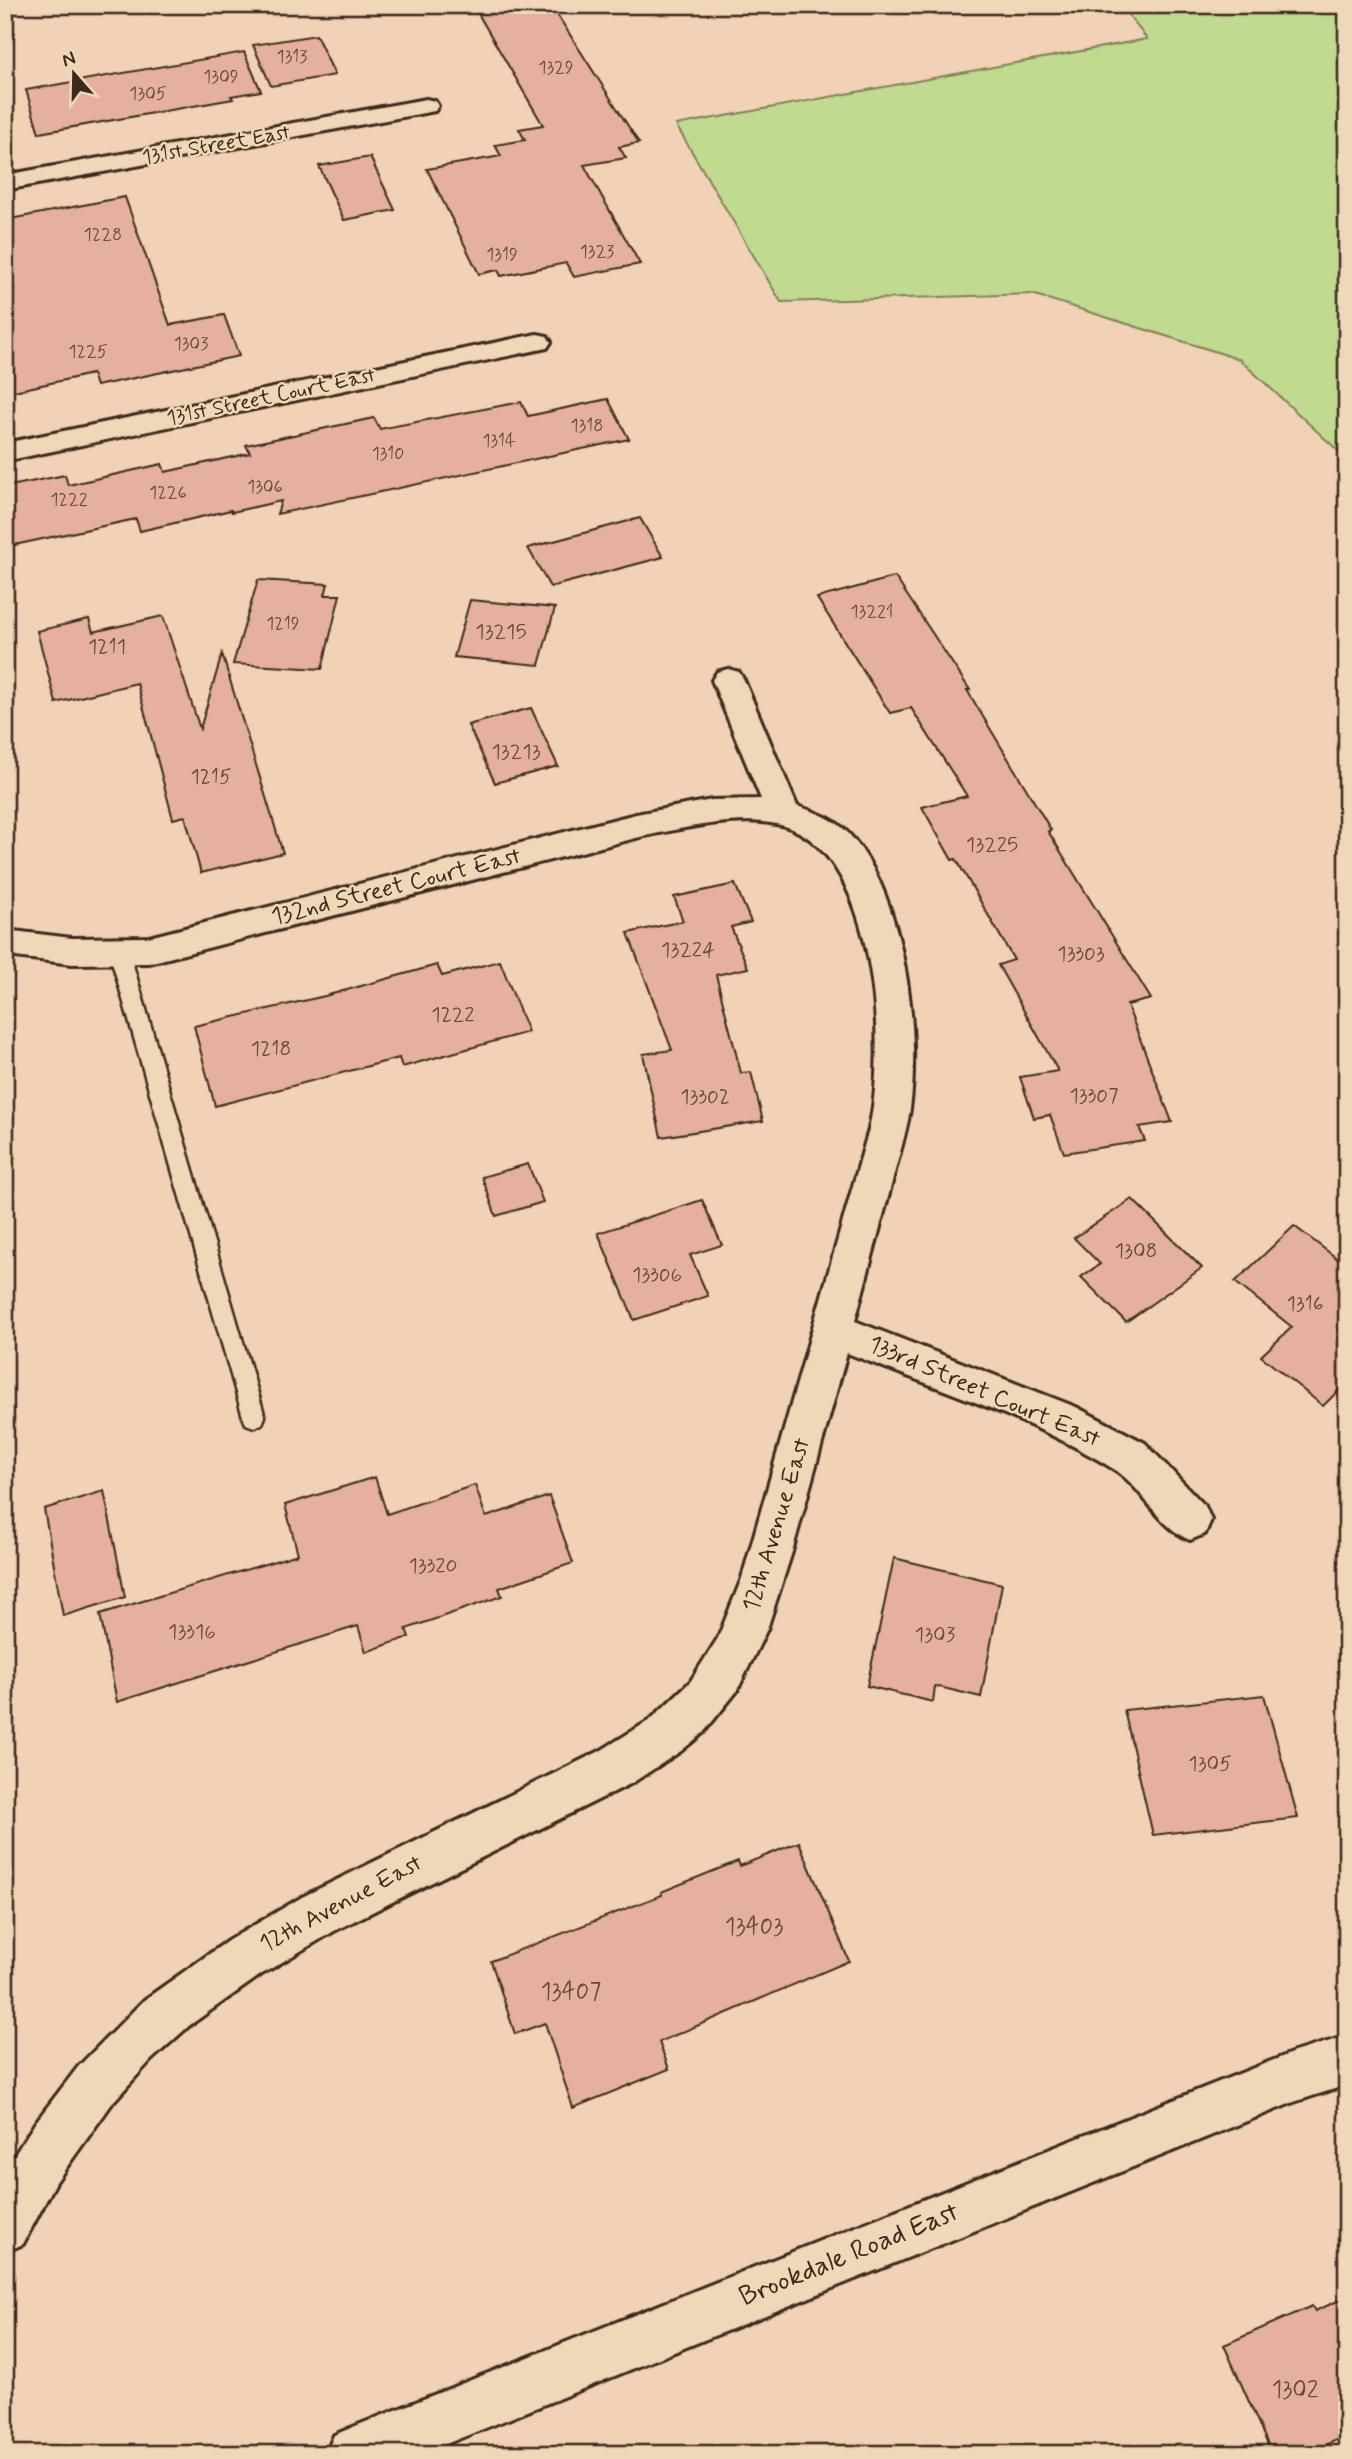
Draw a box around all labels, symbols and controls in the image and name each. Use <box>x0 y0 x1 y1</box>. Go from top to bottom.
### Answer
north arrow <box>38 38 108 108</box>
house number: 1313 <box>277 45 307 69</box>
text: N <box>58 46 79 73</box>
house number: 1329 <box>538 56 574 80</box>
house number: 1309 <box>203 65 239 89</box>
house number: 1305 <box>129 82 167 106</box>
street label: 131st Street East <box>140 118 293 172</box>
house number: 1228 <box>84 223 122 247</box>
house number: 1323 <box>580 240 614 264</box>
house number: 1319 <box>486 243 518 267</box>
house number: 1303 <box>174 332 208 356</box>
house number: 1225 <box>68 340 108 364</box>
street label: 131st Street Court East <box>164 361 378 433</box>
house number: 1318 <box>571 414 603 438</box>
house number: 1314 <box>482 429 516 453</box>
house number: 1310 <box>372 442 404 466</box>
house number: 1306 <box>247 475 283 499</box>
house number: 1226 <box>149 481 187 505</box>
house number: 1222 <box>50 488 88 512</box>
house number: 13221 <box>851 600 893 624</box>
house number: 1219 <box>266 612 300 636</box>
house number: 13215 <box>475 618 527 646</box>
house number: 1211 <box>88 633 126 661</box>
house number: 13213 <box>491 738 541 766</box>
house number: 1215 <box>190 763 232 791</box>
house number: 13225 <box>966 831 1018 859</box>
street label: 132nd Street Court East <box>268 841 524 933</box>
house number: 13224 <box>661 936 715 964</box>
house number: 13303 <box>1057 940 1105 968</box>
house number: 1222 <box>431 1001 475 1029</box>
house number: 1218 <box>251 1035 291 1063</box>
house number: 13307 <box>1069 1082 1119 1110</box>
house number: 13302 <box>680 1083 730 1111</box>
house number: 1308 <box>1115 1237 1157 1265</box>
house number: 13306 <box>632 1261 682 1289</box>
house number: 1316 <box>1286 1290 1324 1318</box>
street label: 133rd Street Court East <box>863 1329 1105 1455</box>
street label: 12th Avenue East <box>736 1434 818 1616</box>
house number: 13320 <box>408 1552 458 1580</box>
house number: 13316 <box>168 1618 216 1646</box>
house number: 1303 <box>915 1621 956 1649</box>
house number: 1305 <box>1188 1750 1232 1778</box>
street label: 12th Avenue East <box>254 1848 428 1960</box>
house number: 13403 <box>725 1912 783 1943</box>
house number: 13407 <box>541 1977 601 2008</box>
street label: Brookdale Road East <box>734 2194 965 2316</box>
house number: 1302 <box>1271 2375 1319 2406</box>

